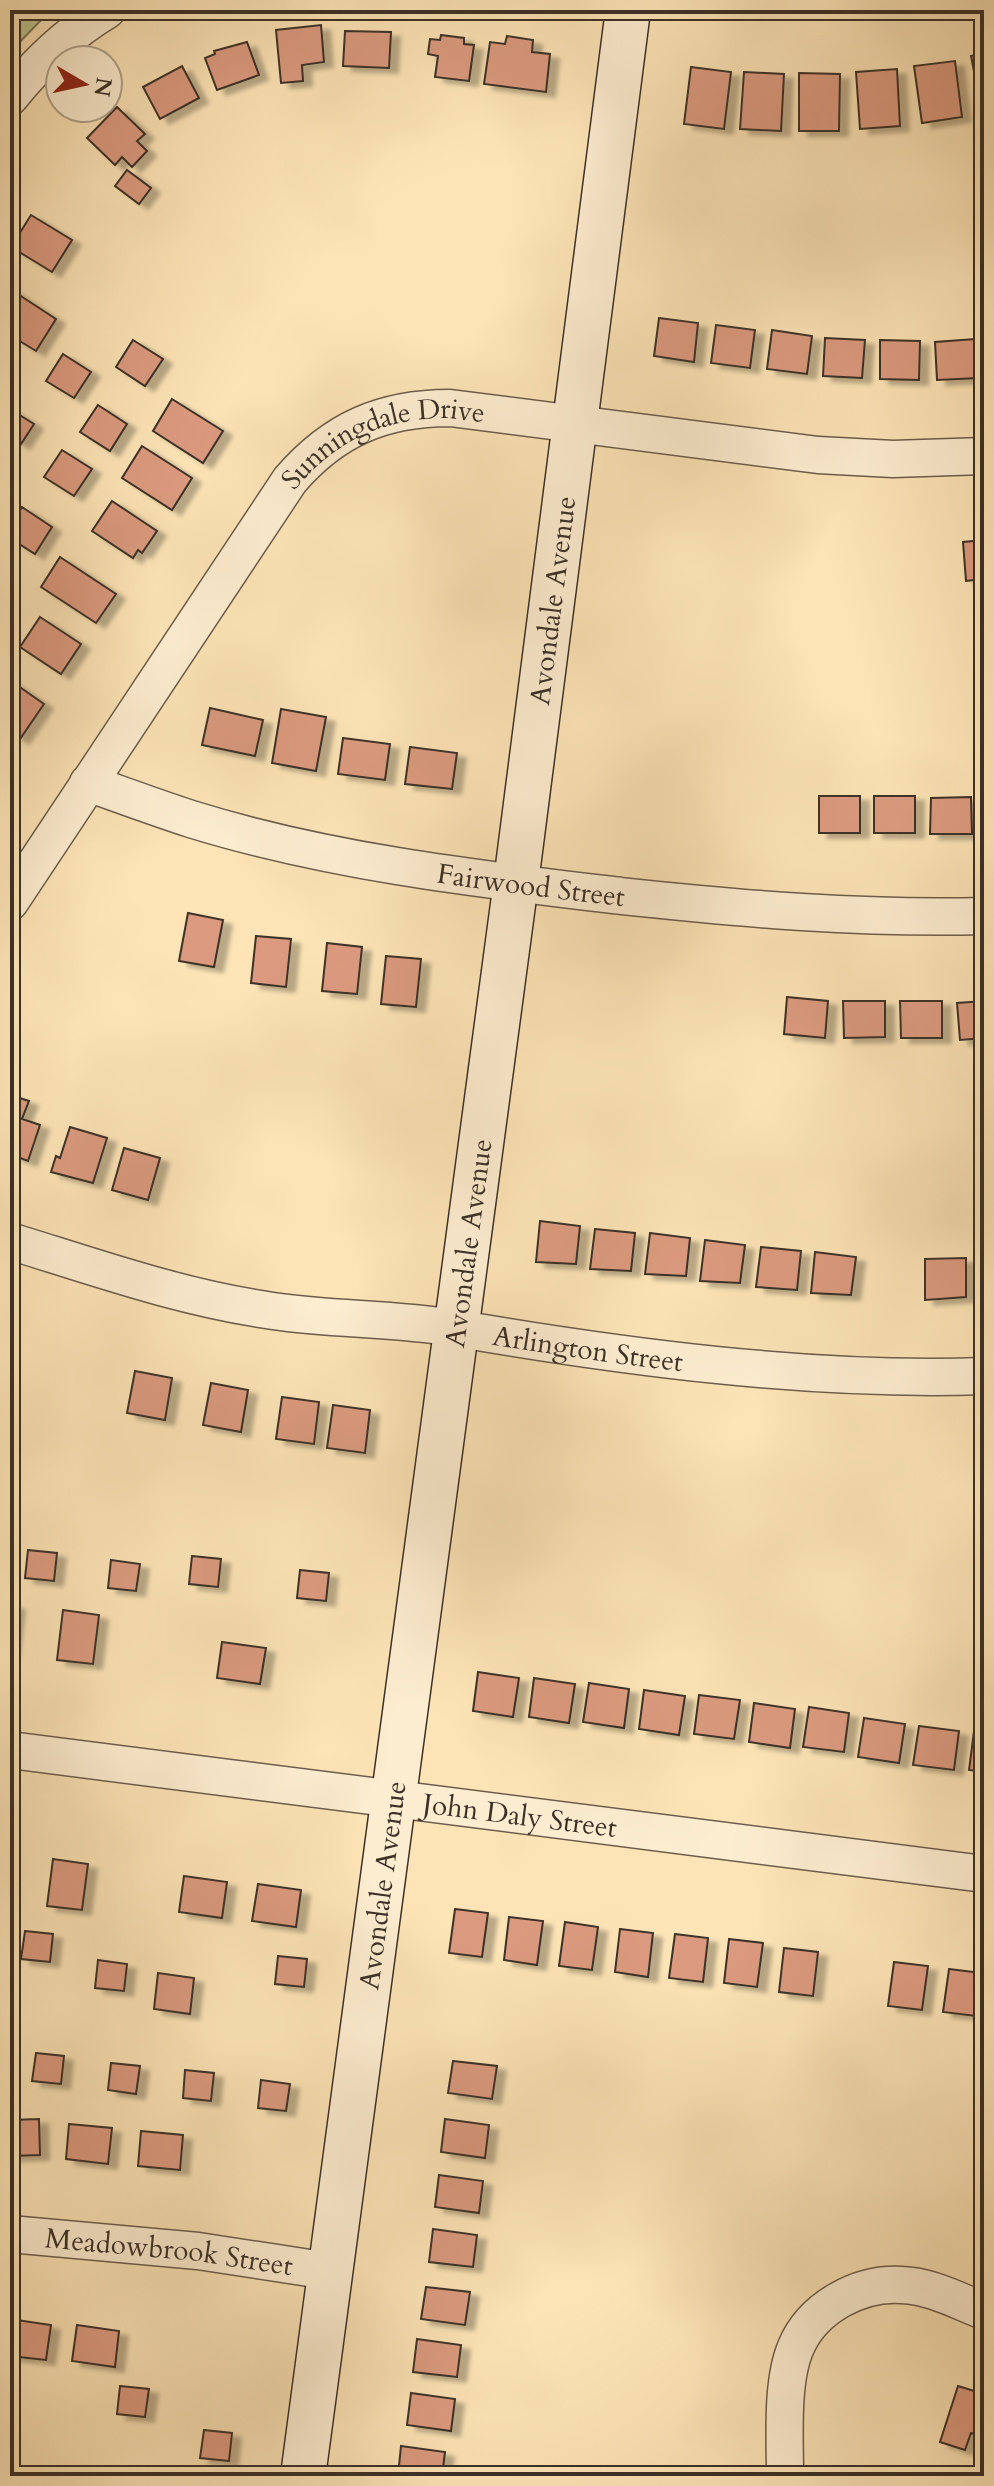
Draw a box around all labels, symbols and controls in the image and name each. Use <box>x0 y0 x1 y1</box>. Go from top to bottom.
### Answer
north arrow <box>44 44 124 124</box>
text: N <box>86 75 119 99</box>
street label: Sunningdale Drive <box>273 390 487 498</box>
street label: Avondale Avenue <box>521 494 585 707</box>
street label: Fairwood Street <box>435 855 627 916</box>
street label: Avondale Avenue <box>436 1136 502 1350</box>
street label: Arlington Street <box>490 1317 685 1381</box>
street label: Avondale Avenue <box>350 1779 416 1992</box>
street label: John Daly Street <box>417 1784 619 1847</box>
street label: Meadowbrook Street <box>43 2219 296 2285</box>

